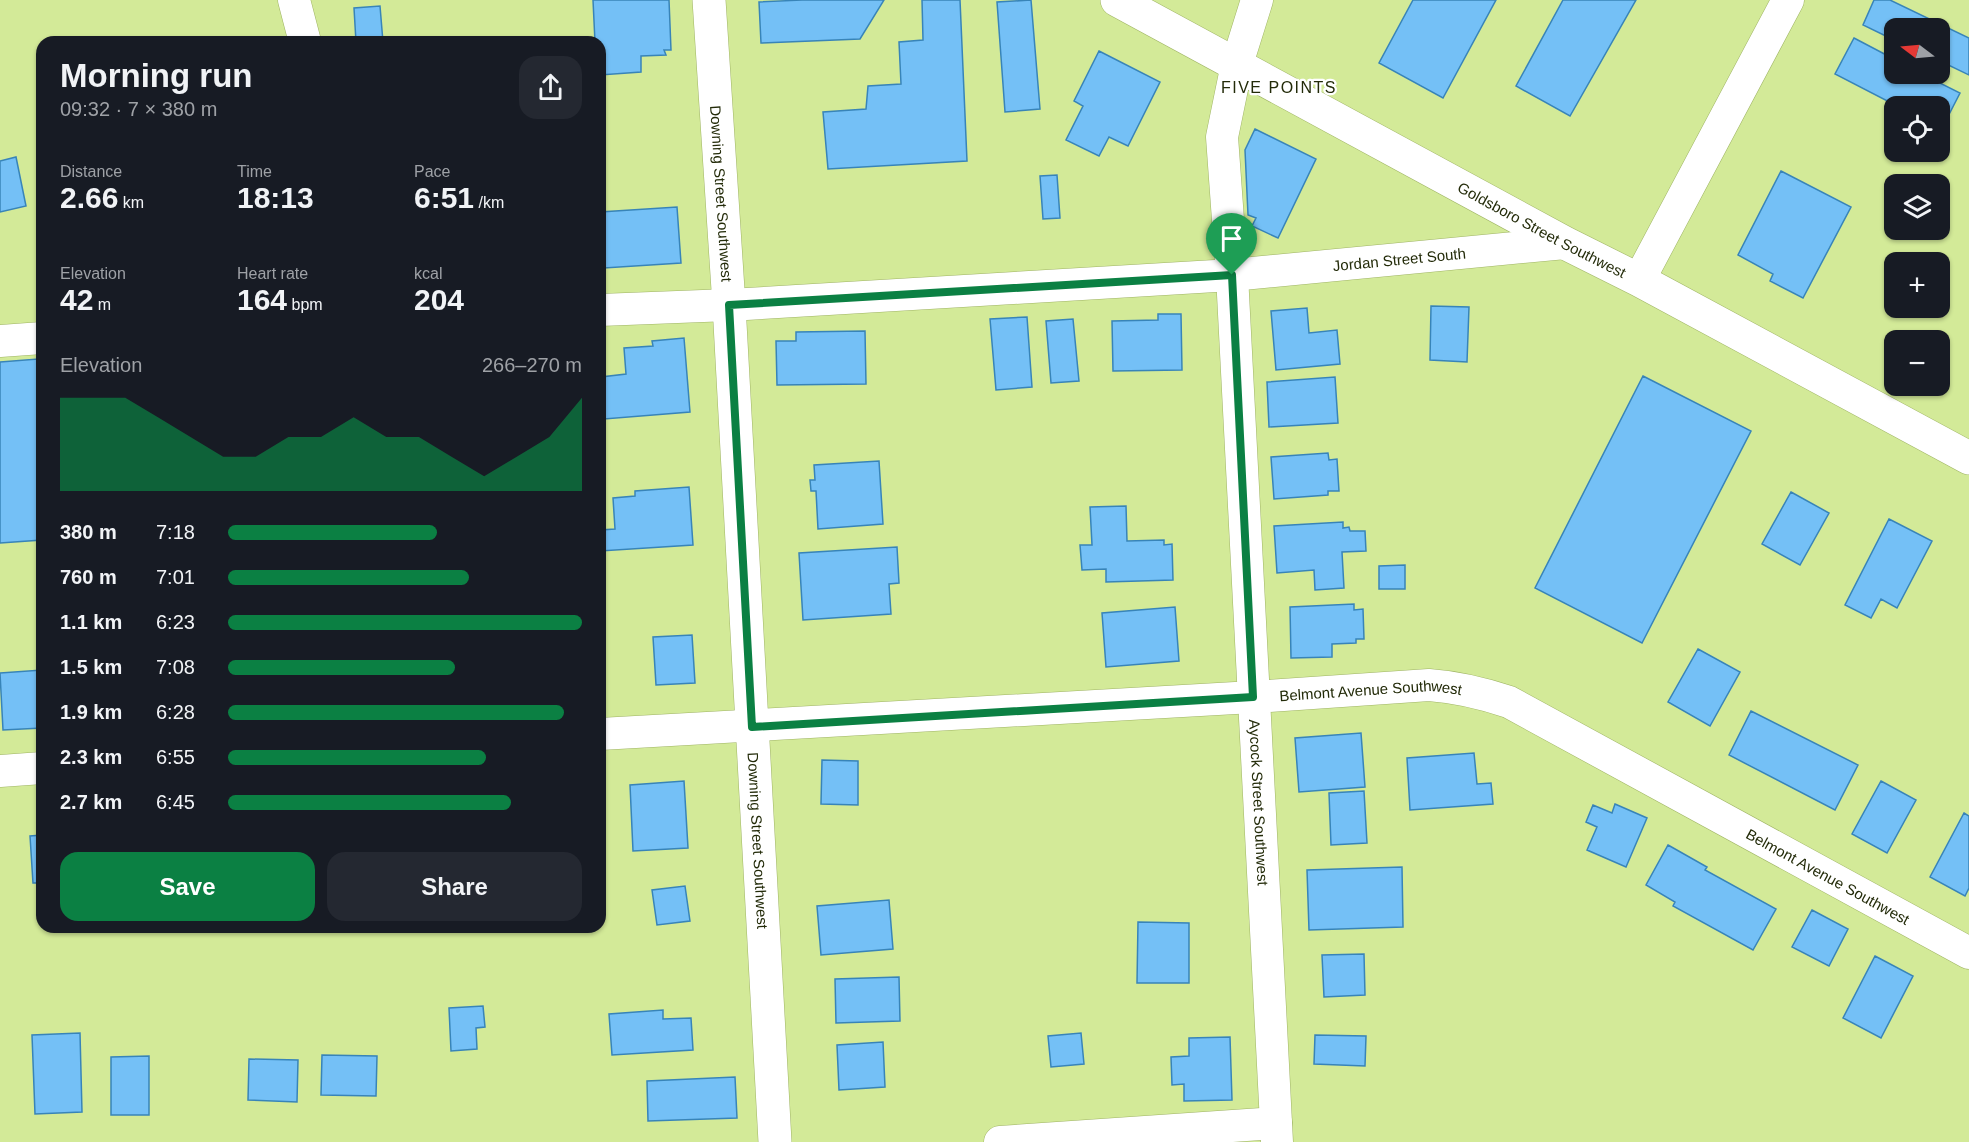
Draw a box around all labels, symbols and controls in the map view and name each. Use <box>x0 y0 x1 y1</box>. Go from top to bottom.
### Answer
north arrow <box>1884 18 1950 84</box>
map controls <box>1884 18 1950 396</box>
button: share <box>519 56 582 119</box>
text: Morning run <box>60 57 252 94</box>
district label: FIVE POINTS <box>1221 79 1337 96</box>
button: locate <box>1884 96 1950 162</box>
text: 09:32 · 7 × 380 m <box>60 98 217 120</box>
street label: Downing Street Southwest <box>707 105 736 283</box>
text: Distance <box>60 163 122 180</box>
text: Time <box>237 163 272 180</box>
text: Pace <box>414 163 450 180</box>
button: layers <box>1884 174 1950 240</box>
street label: Goldsboro Street Southwest <box>1455 178 1630 281</box>
text: 2.66 <box>60 181 118 214</box>
text: 18:13 <box>237 181 314 214</box>
text: 6:51 <box>414 181 474 214</box>
text: km <box>118 194 144 211</box>
text: /km <box>474 194 504 211</box>
pin <box>1206 213 1257 275</box>
icon: arrive <box>1215 222 1248 255</box>
street label: Jordan Street South <box>1332 244 1466 274</box>
button: + <box>1884 252 1950 318</box>
text: Elevation <box>60 265 126 282</box>
text: Heart rate <box>237 265 308 282</box>
text: kcal <box>414 265 442 282</box>
text: 42 <box>60 283 93 316</box>
text: 164 <box>237 283 287 316</box>
text: 204 <box>414 283 464 316</box>
text: m <box>93 296 111 313</box>
text: bpm <box>287 296 323 313</box>
button: − <box>1884 330 1950 396</box>
text: Elevation <box>60 354 142 376</box>
text: 266–270 m <box>482 354 582 376</box>
text: 380 m <box>60 521 117 543</box>
text: 7:18 <box>156 521 195 543</box>
text: 760 m <box>60 566 117 588</box>
text: 7:01 <box>156 566 195 588</box>
text: 1.1 km <box>60 611 122 633</box>
text: 6:23 <box>156 611 195 633</box>
text: 1.5 km <box>60 656 122 678</box>
text: 7:08 <box>156 656 195 678</box>
street label: Belmont Avenue Southwest <box>1279 676 1464 704</box>
text: 1.9 km <box>60 701 122 723</box>
text: 6:28 <box>156 701 195 723</box>
street label: Aycock Street Southwest <box>1247 719 1272 887</box>
text: 2.3 km <box>60 746 122 768</box>
text: 6:55 <box>156 746 195 768</box>
street label: Downing Street Southwest <box>745 752 772 930</box>
text: 2.7 km <box>60 791 122 813</box>
text: 6:45 <box>156 791 195 813</box>
street label: Belmont Avenue Southwest <box>1744 825 1913 928</box>
button: Save <box>60 852 315 921</box>
button: Share <box>327 852 582 921</box>

